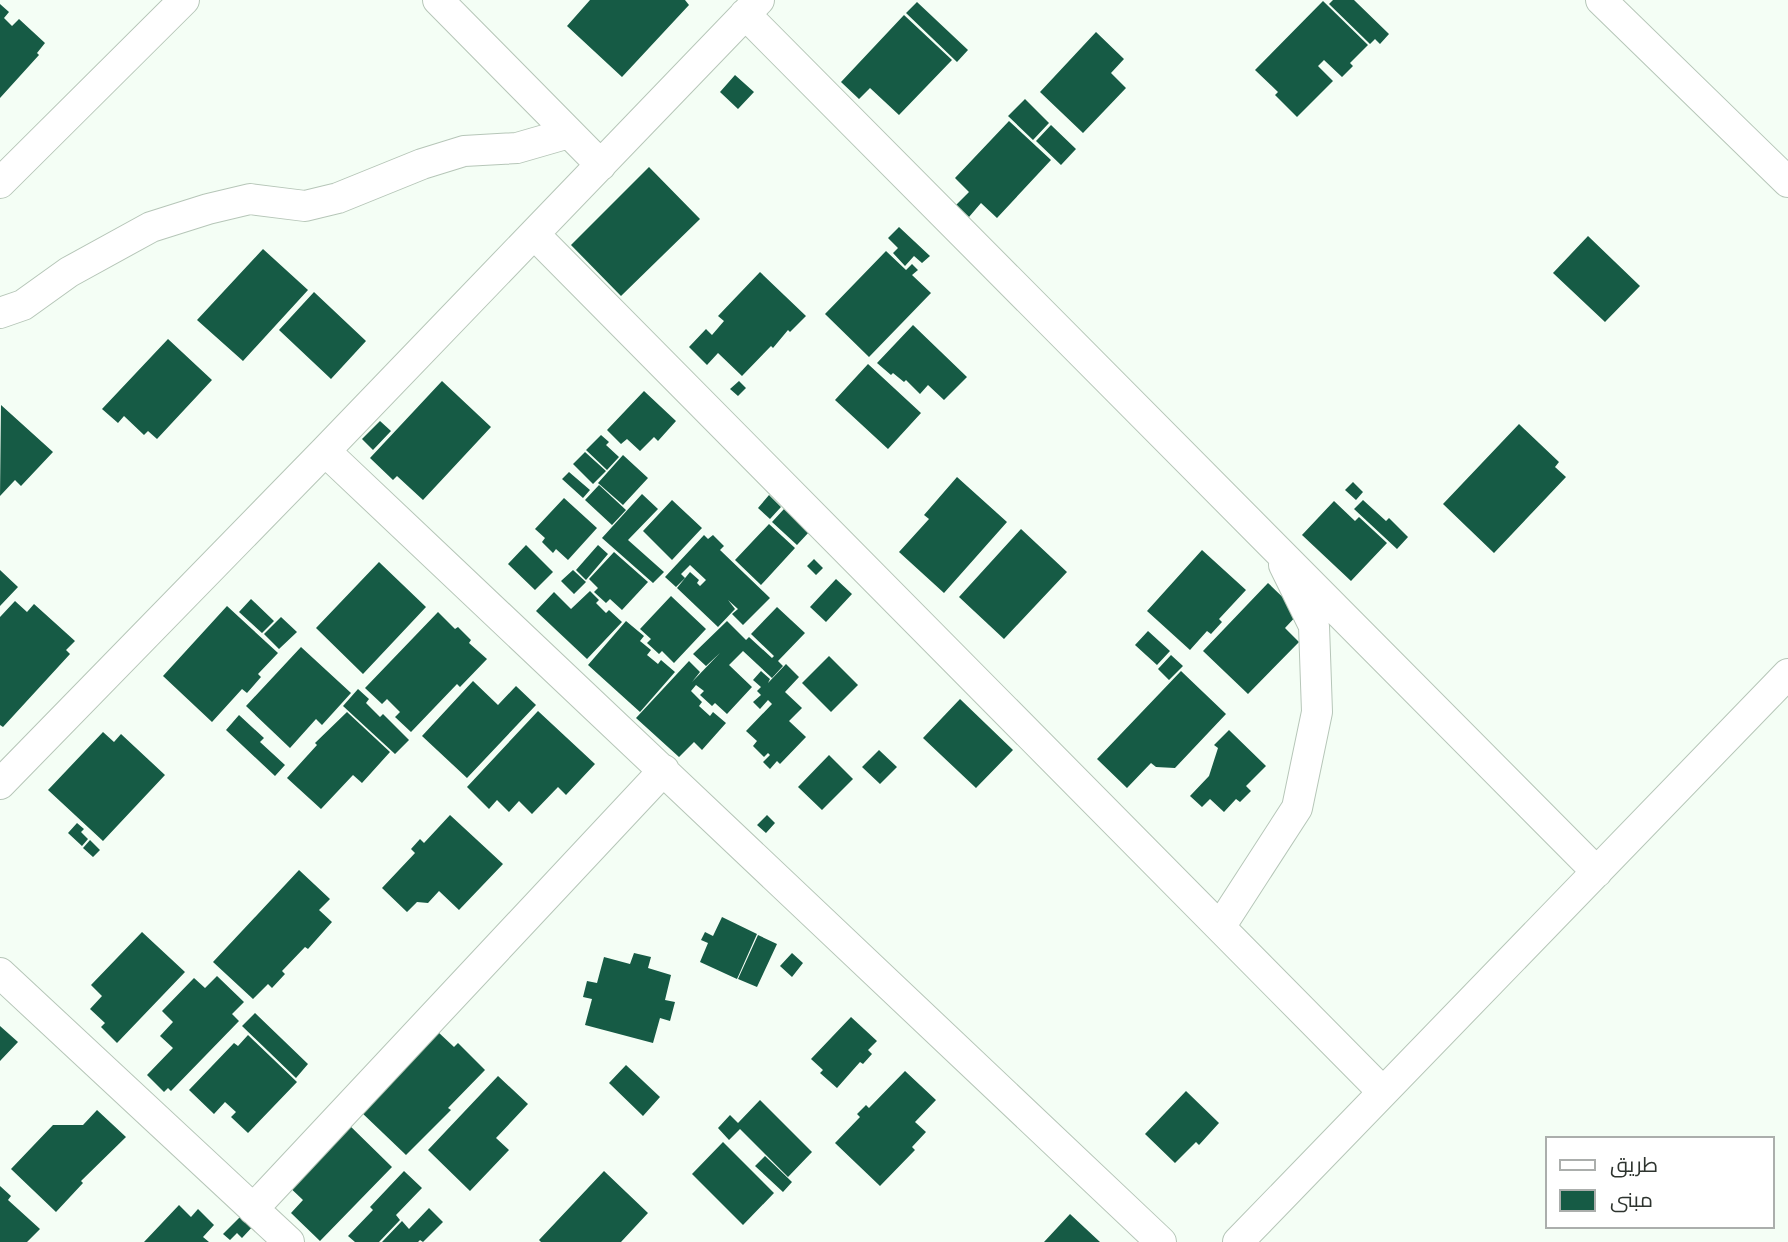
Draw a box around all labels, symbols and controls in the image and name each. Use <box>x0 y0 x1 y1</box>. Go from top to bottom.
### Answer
legend <box>1546 1137 1774 1228</box>
text: طريق <box>1610 1152 1658 1178</box>
text: مبنى <box>1610 1187 1653 1213</box>

